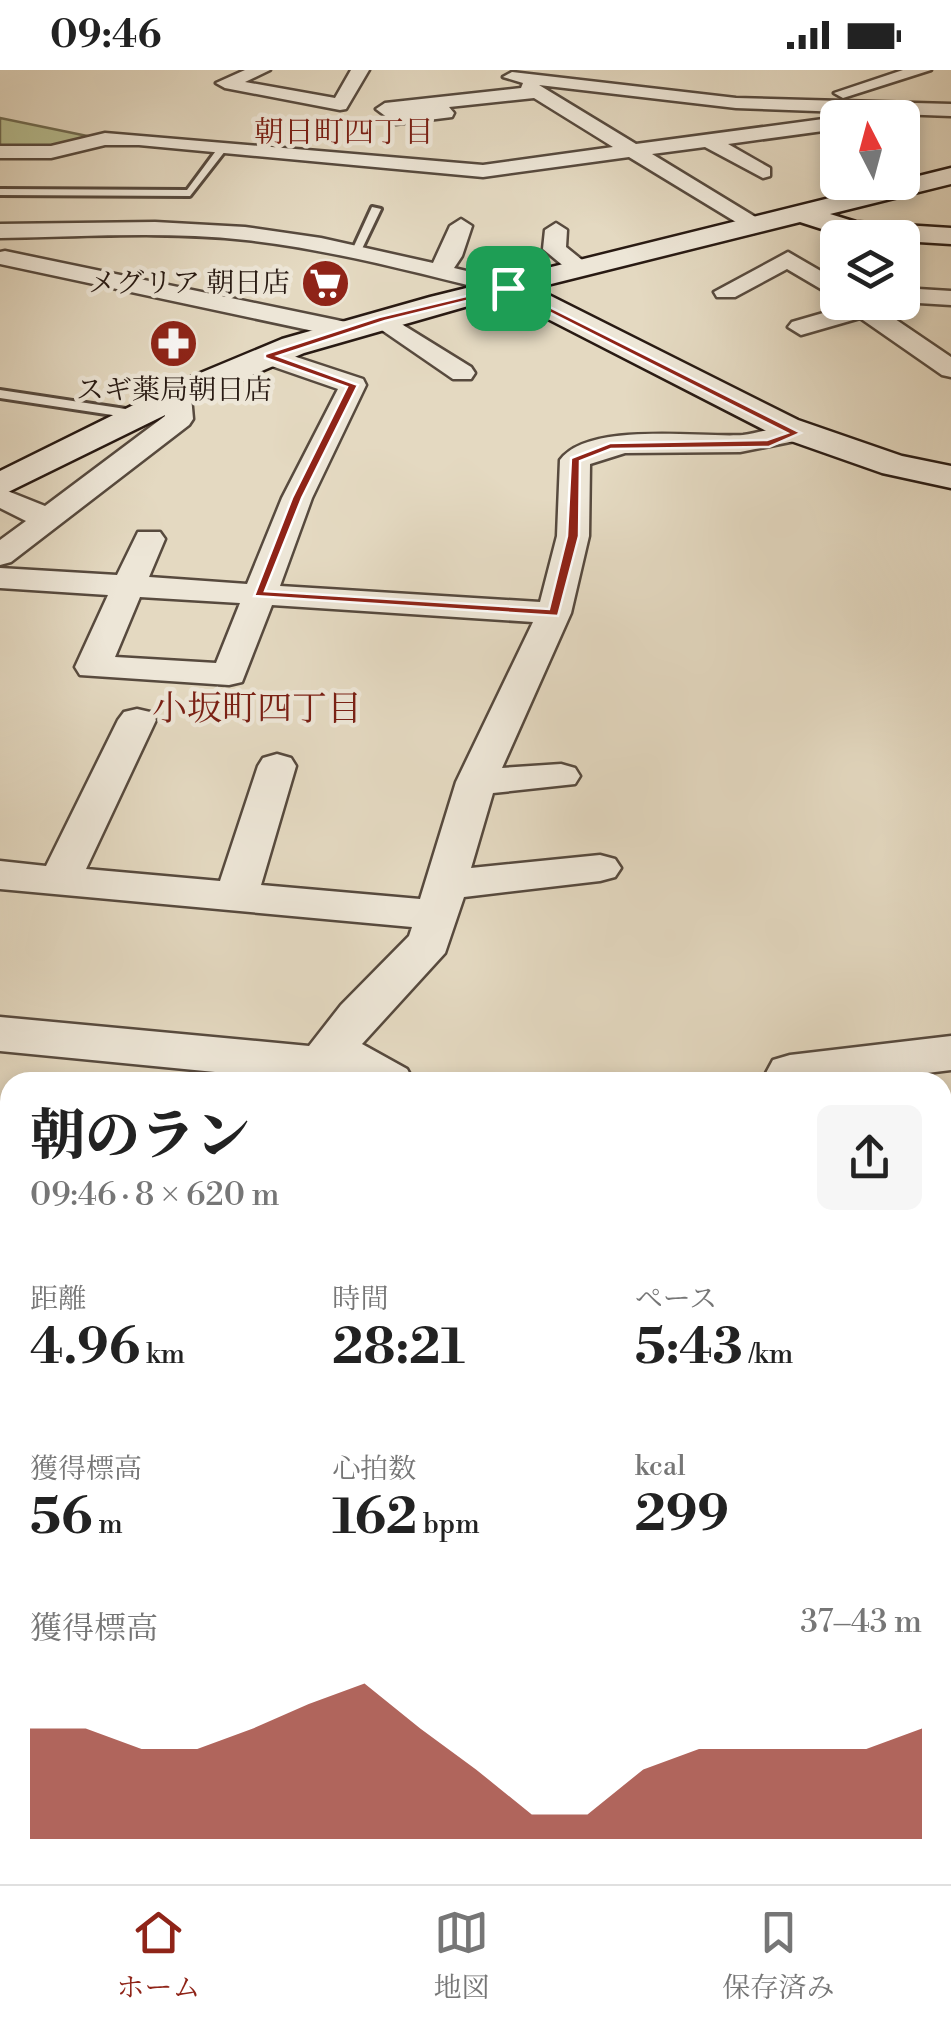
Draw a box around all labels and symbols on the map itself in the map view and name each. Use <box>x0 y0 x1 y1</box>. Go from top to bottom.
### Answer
north arrow <box>820 100 920 200</box>
district label: 朝日町四丁目 <box>254 114 434 152</box>
pin <box>466 246 551 331</box>
supermarket icon: メグリア 朝日店 <box>299 257 351 309</box>
place label: メグリア 朝日店 <box>88 266 290 301</box>
pharmacy icon: スギ薬局朝日店 <box>148 317 200 369</box>
place label: スギ薬局朝日店 <box>76 373 272 408</box>
district label: 小坂町四丁目 <box>152 688 362 731</box>

